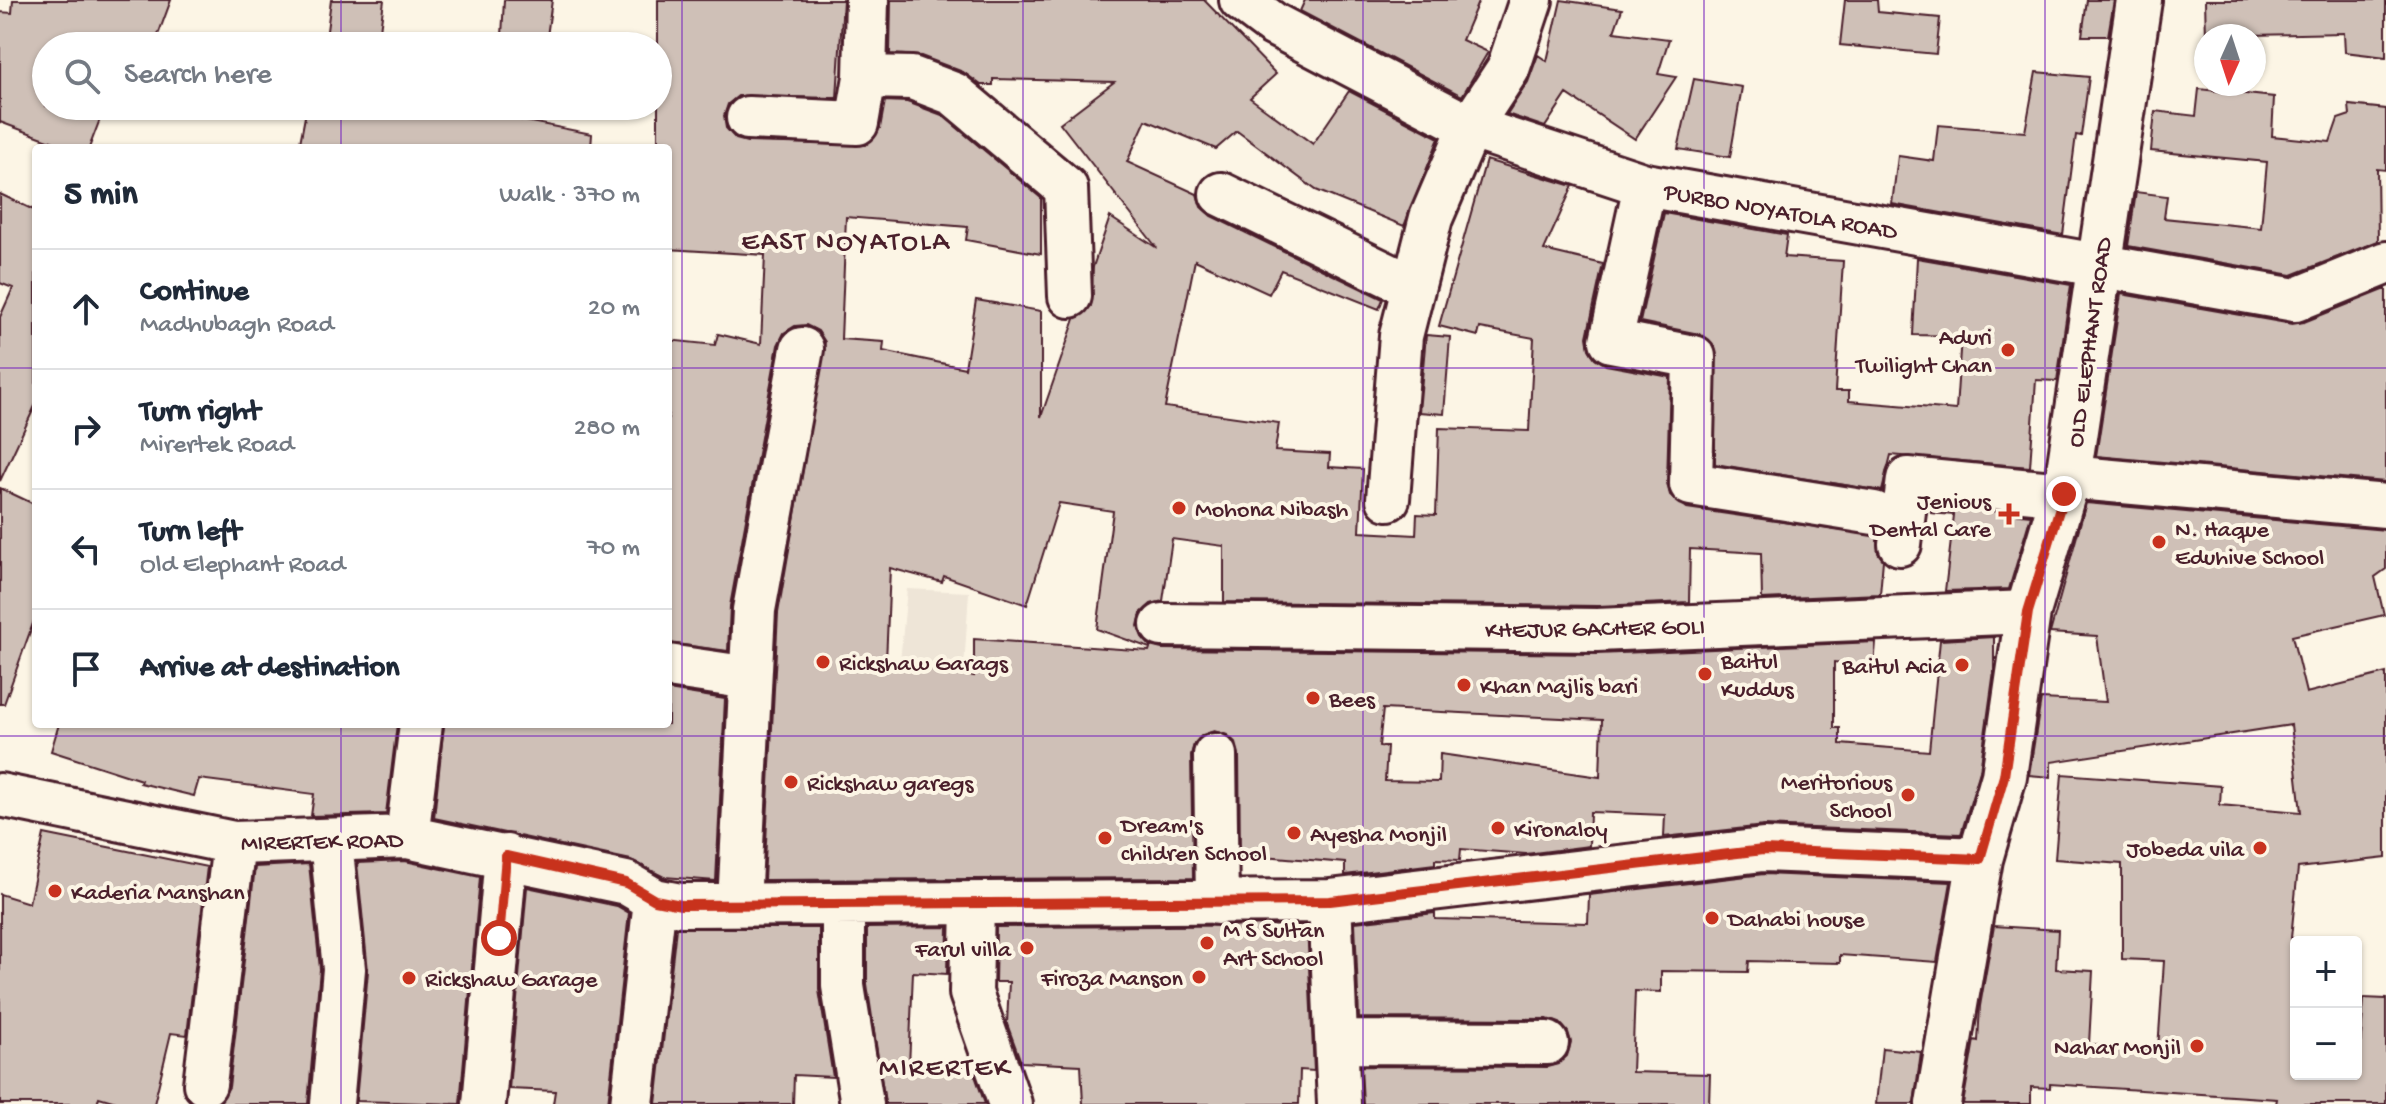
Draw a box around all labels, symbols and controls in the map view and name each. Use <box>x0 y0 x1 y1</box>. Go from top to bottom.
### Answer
north arrow <box>2194 24 2266 96</box>
search box <box>32 32 672 120</box>
icon: search <box>60 54 104 98</box>
text: Search here <box>124 59 272 94</box>
text: 5 min <box>64 176 138 216</box>
street label: PURBO NOYATOLA ROAD <box>1660 178 1900 248</box>
text: Walk · 370 m <box>499 181 640 212</box>
district label: EAST NOYATOLA <box>741 227 951 260</box>
street label: OLD ELEPHANT ROAD <box>2062 235 2121 449</box>
text: Continue <box>140 276 249 311</box>
icon: ahead <box>64 287 108 331</box>
text: 20 m <box>588 294 640 325</box>
text: Madhubagh Road <box>140 311 334 342</box>
place label: Aduri Twilight Chan <box>1854 325 1993 382</box>
marker: Aduri Twilight Chan <box>1999 341 2017 359</box>
text: Turn right <box>140 396 260 431</box>
icon: right <box>64 407 108 451</box>
text: 280 m <box>574 414 640 445</box>
text: Mirertek Road <box>140 431 294 462</box>
route end <box>2046 476 2082 512</box>
place label: Jenious Dental Care <box>1868 489 1992 546</box>
place label: Mohona Nibash <box>1195 497 1349 526</box>
marker: Mohona Nibash <box>1170 499 1188 517</box>
marker: Jenious Dental Care <box>1998 503 2020 525</box>
text: Turn left <box>140 516 241 551</box>
place label: N. Haque Eduhive School <box>2175 517 2324 574</box>
icon: left <box>64 527 108 571</box>
marker: N. Haque Eduhive School <box>2150 533 2168 551</box>
text: 70 m <box>587 534 640 565</box>
text: Old Elephant Road <box>140 551 345 582</box>
street label: KHEJUR GACHER GOLI <box>1485 614 1705 647</box>
icon: arrive <box>64 647 108 691</box>
place label: Baitul Kuddus <box>1720 649 1795 706</box>
place label: Rickshaw Garags <box>839 651 1009 680</box>
text: Arrive at destination <box>140 652 400 687</box>
marker: Rickshaw Garags <box>814 653 832 671</box>
place label: Baitul Acia <box>1841 654 1947 683</box>
marker: Baitul Acia <box>1953 656 1971 674</box>
marker: Baitul Kuddus <box>1696 665 1714 683</box>
place label: Khan Majlis bari <box>1480 674 1638 703</box>
marker: Khan Majlis bari <box>1455 676 1473 694</box>
place label: Bees <box>1328 687 1376 716</box>
marker: Bees <box>1304 689 1322 707</box>
place label: Meritorious School <box>1781 770 1893 827</box>
place label: Rickshaw garegs <box>807 771 974 800</box>
marker: Rickshaw garegs <box>782 773 800 791</box>
marker: Meritorious School <box>1899 786 1917 804</box>
place label: Dream's children School <box>1119 813 1267 870</box>
place label: Kironaloy <box>1514 817 1608 846</box>
marker: Kironaloy <box>1489 819 1507 837</box>
place label: Ayesha Monjil <box>1310 822 1447 851</box>
marker: Ayesha Monjil <box>1285 824 1303 842</box>
street label: MIRERTEK ROAD <box>241 828 404 859</box>
marker: Dream's children School <box>1096 829 1114 847</box>
place label: Jobeda vila <box>2126 837 2245 866</box>
marker: Jobeda vila <box>2251 839 2269 857</box>
place label: Kaderia Manshan <box>71 880 245 909</box>
marker: Kaderia Manshan <box>46 882 64 900</box>
place label: Dahabi house <box>1726 907 1865 936</box>
marker: Dahabi house <box>1703 909 1721 927</box>
place label: M S Sultan Art School <box>1223 918 1325 975</box>
route start <box>481 920 517 956</box>
marker: M S Sultan Art School <box>1198 934 1216 952</box>
map controls <box>2290 936 2362 1080</box>
button: + <box>2290 936 2362 1008</box>
place label: Farul villa <box>914 937 1012 966</box>
marker: Farul villa <box>1018 939 1036 957</box>
place label: Firoza Manson <box>1040 966 1184 995</box>
place label: Rickshaw Garage <box>425 967 598 996</box>
marker: Firoza Manson <box>1190 968 1208 986</box>
marker: Rickshaw Garage <box>400 969 418 987</box>
button: − <box>2290 1008 2362 1080</box>
place label: Nahar Monjil <box>2054 1035 2181 1064</box>
marker: Nahar Monjil <box>2188 1037 2206 1055</box>
district label: MIRERTEK <box>879 1053 1012 1086</box>

